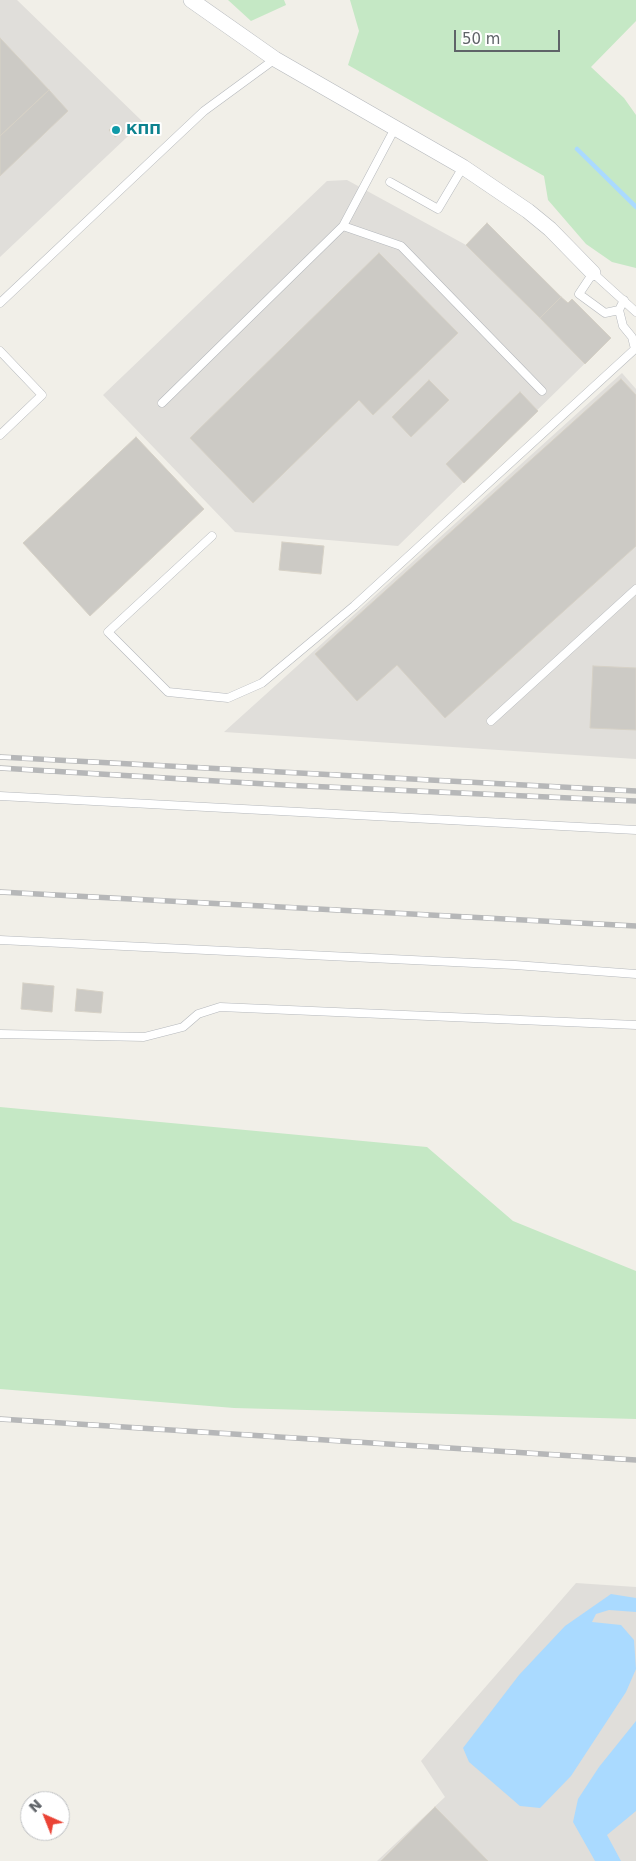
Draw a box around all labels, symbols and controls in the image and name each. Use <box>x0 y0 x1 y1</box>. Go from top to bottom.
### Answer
scale bar <box>456 20 562 52</box>
text: 50 m <box>462 30 500 48</box>
place label: КПП <box>126 122 161 138</box>
marker: КПП <box>110 124 122 136</box>
north arrow <box>20 1791 70 1841</box>
text: N <box>26 1796 45 1816</box>

